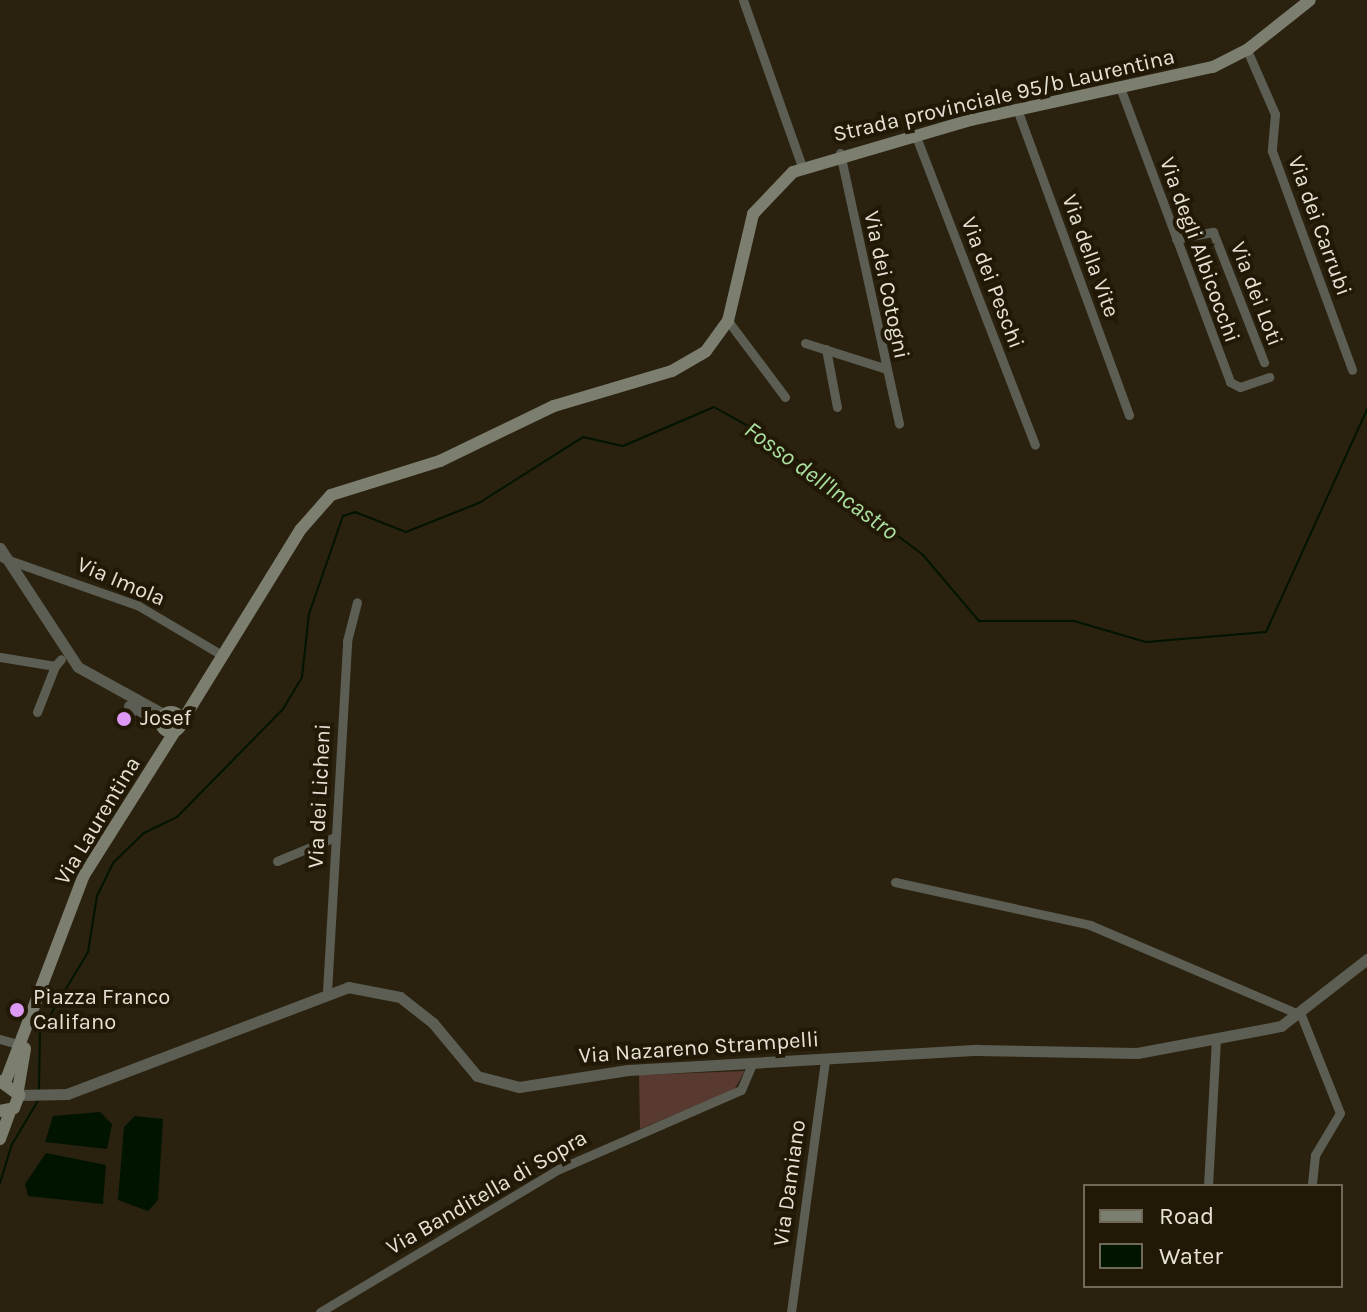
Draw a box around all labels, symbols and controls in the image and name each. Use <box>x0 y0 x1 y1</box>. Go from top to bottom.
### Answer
street label: Strada provinciale 95/b Laurentina <box>831 44 1177 148</box>
street label: Via dei Carrubi <box>1281 153 1357 299</box>
street label: Via degli Albicocchi <box>1153 154 1245 346</box>
street label: Via della Vite <box>1056 191 1124 321</box>
street label: Via dei Cotogni <box>857 209 915 361</box>
street label: Via dei Peschi <box>955 214 1029 352</box>
street label: Via dei Loti <box>1224 238 1288 350</box>
water label: Fosso dell'Incastro <box>739 416 903 546</box>
street label: Via Imola <box>73 552 169 612</box>
place label: Josef <box>140 706 191 732</box>
marker: Josef <box>115 710 133 728</box>
street label: Via dei Licheni <box>303 723 337 869</box>
street label: Via Laurentina <box>49 752 147 890</box>
place label: Piazza Franco Califano <box>33 984 170 1036</box>
marker: Piazza Franco Califano <box>8 1001 26 1019</box>
street label: Via Nazareno Strampelli <box>578 1026 820 1070</box>
street label: Via Damiano <box>768 1118 812 1248</box>
street label: Via Banditella di Sopra <box>382 1125 592 1261</box>
legend <box>1083 1184 1343 1288</box>
text: Road <box>1159 1202 1214 1230</box>
text: Water <box>1159 1242 1223 1270</box>

